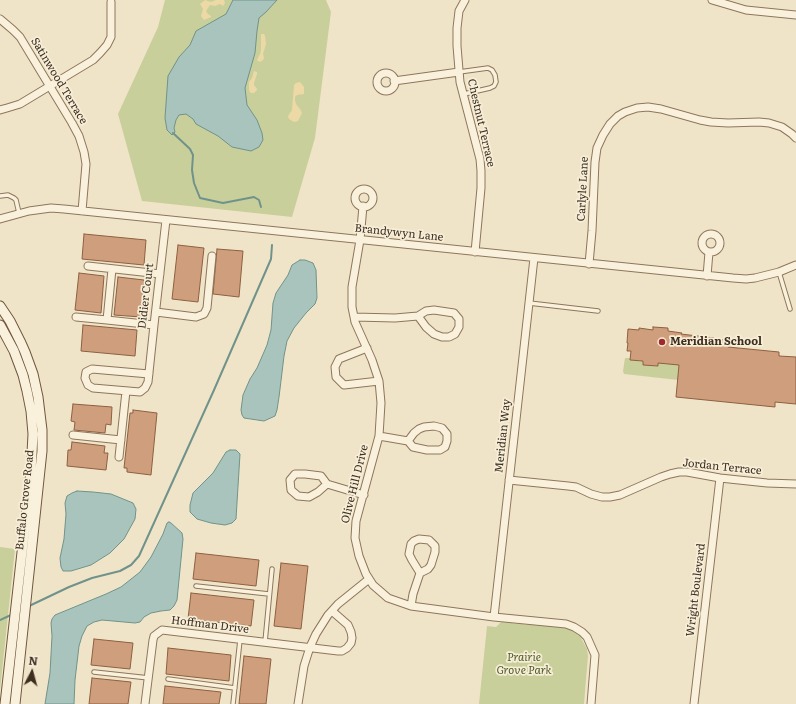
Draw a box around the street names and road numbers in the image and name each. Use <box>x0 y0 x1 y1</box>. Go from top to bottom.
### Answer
street label: Satinwood Terrace <box>28 35 90 127</box>
street label: Chestnut Terrace <box>464 78 498 168</box>
street label: Carlyle Lane <box>575 156 591 222</box>
street label: Brandywyn Lane <box>354 222 444 244</box>
street label: Didier Court <box>135 262 157 330</box>
street label: Meridian Way <box>493 398 513 474</box>
street label: Olive Hill Drive <box>339 443 371 525</box>
street label: Buffalo Grove Road <box>13 449 37 551</box>
street label: Jordan Terrace <box>682 456 762 478</box>
street label: Wright Boulevard <box>684 543 708 637</box>
street label: Hoffman Drive <box>170 614 250 636</box>

